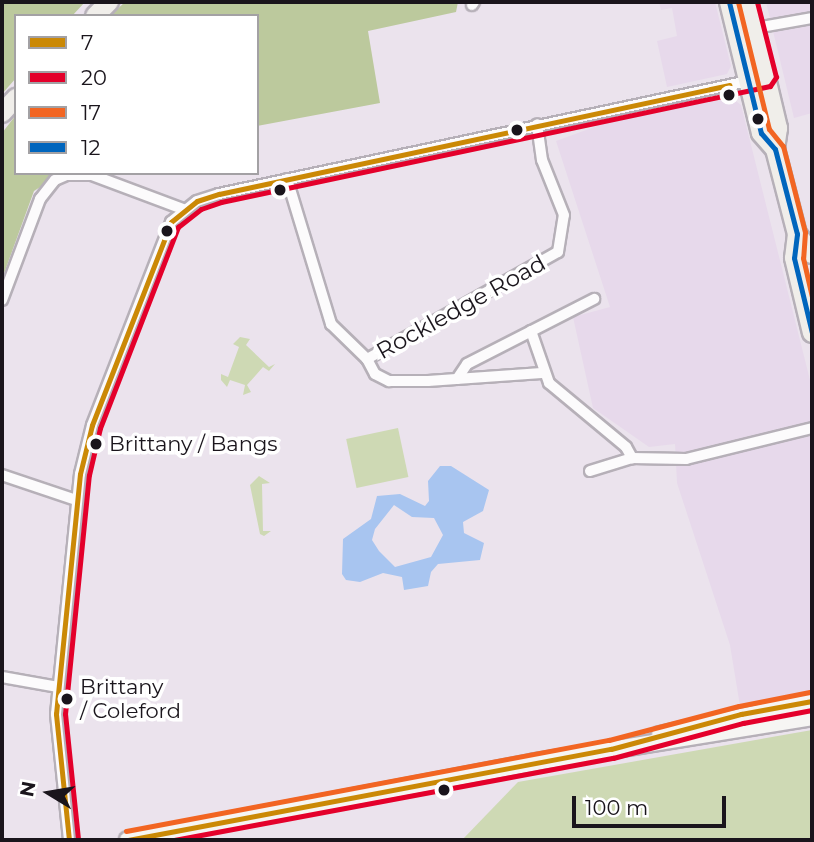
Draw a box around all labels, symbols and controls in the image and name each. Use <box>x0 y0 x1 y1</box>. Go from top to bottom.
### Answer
legend <box>14 14 259 175</box>
text: 7 <box>81 30 93 55</box>
text: 20 <box>81 65 107 90</box>
unlabelled marker <box>722 88 736 102</box>
text: 17 <box>81 100 101 125</box>
unlabelled marker <box>751 112 765 126</box>
unlabelled marker <box>510 123 524 137</box>
text: 12 <box>81 135 101 160</box>
unlabelled marker <box>273 183 287 197</box>
unlabelled marker <box>160 224 174 238</box>
street label: Rockledge Road <box>372 249 550 365</box>
place label: Brittany / Bangs <box>109 431 278 457</box>
marker: Brittany / Bangs <box>89 437 103 451</box>
place label: Brittany / Coleford <box>80 674 181 724</box>
marker: Brittany / Coleford <box>60 692 74 706</box>
north arrow <box>14 758 84 828</box>
text: N <box>15 779 41 799</box>
scale bar <box>576 782 730 826</box>
unlabelled marker <box>437 783 451 797</box>
text: 100 m <box>585 795 648 820</box>

